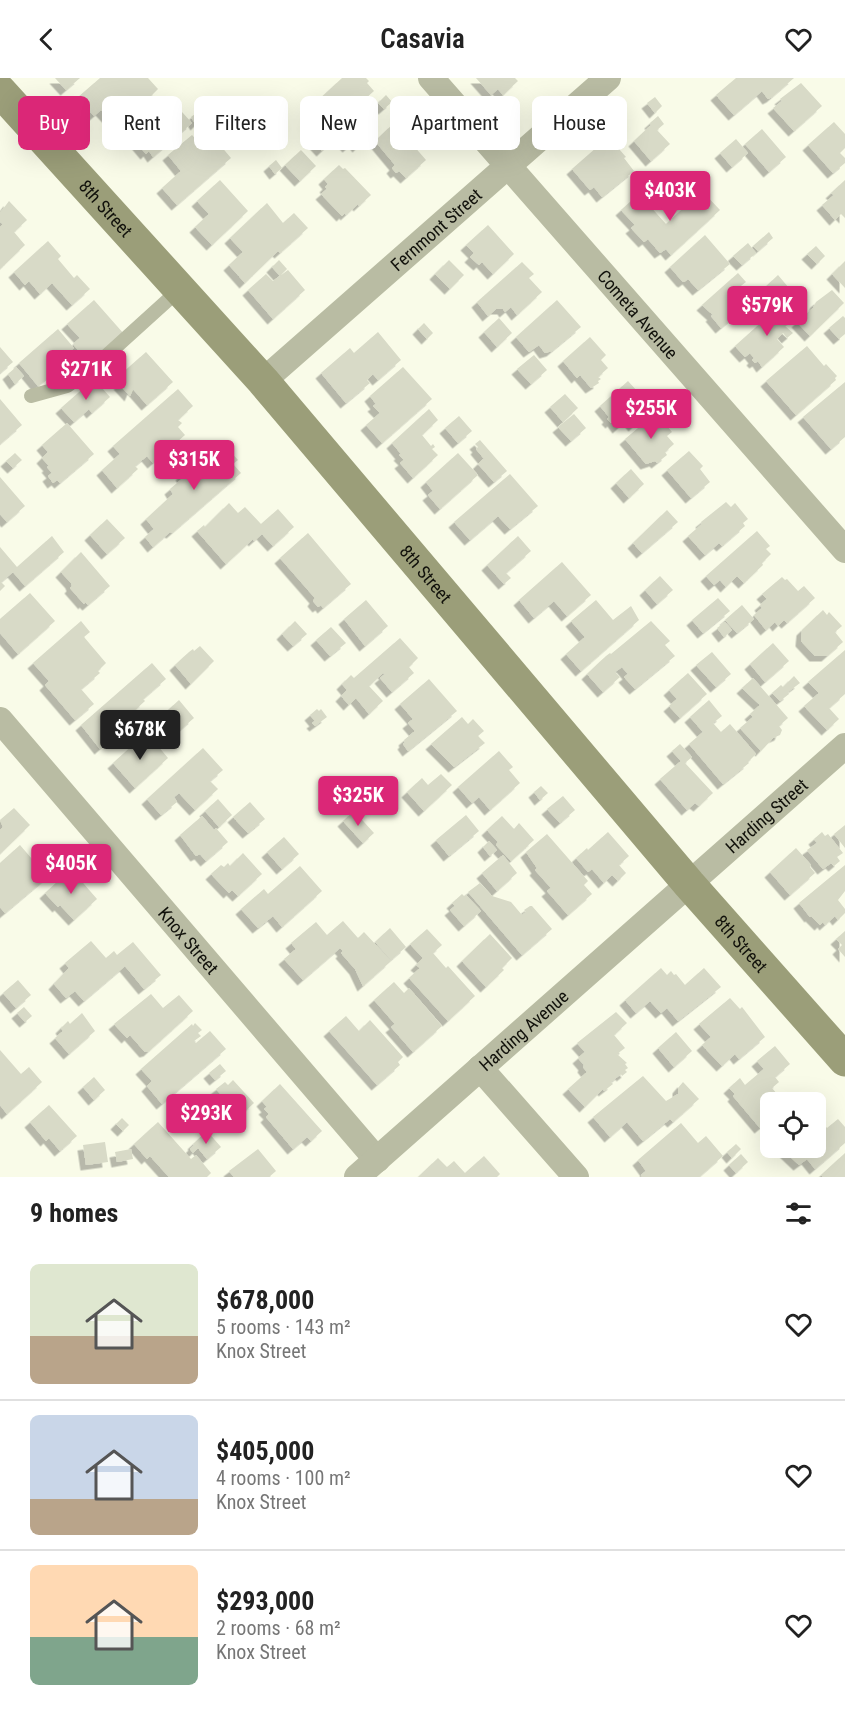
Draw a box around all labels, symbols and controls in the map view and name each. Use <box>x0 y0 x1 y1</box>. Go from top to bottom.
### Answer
icon: back <box>30 23 63 56</box>
text: Casavia <box>380 23 465 55</box>
icon: heart <box>782 23 815 56</box>
chip: Buy <box>18 96 90 150</box>
chip: Rent <box>102 96 182 150</box>
chip: Filters <box>194 96 288 150</box>
chip: New <box>300 96 378 150</box>
chip: Apartment <box>390 96 520 150</box>
chip: House <box>532 96 627 150</box>
pin: $403K <box>628 171 712 222</box>
street label: 8th Street <box>75 175 137 241</box>
text: $403K <box>644 178 696 202</box>
street label: Fernmont Street <box>386 184 486 275</box>
street label: Cometa Avenue <box>593 265 683 363</box>
pin: $579K <box>725 286 809 337</box>
text: $579K <box>741 293 793 317</box>
pin: $271K <box>44 350 128 401</box>
text: $271K <box>60 357 112 381</box>
pin: $255K <box>609 389 693 440</box>
text: $255K <box>625 396 677 420</box>
pin: $315K <box>152 440 236 491</box>
text: $315K <box>168 447 220 471</box>
street label: 8th Street <box>396 540 457 607</box>
pin: $678K <box>98 710 182 761</box>
text: $678K <box>114 717 166 741</box>
street label: Harding Street <box>721 774 811 857</box>
pin: $325K <box>316 776 400 827</box>
text: $325K <box>332 783 384 807</box>
pin: $405K <box>29 844 113 895</box>
text: $405K <box>45 851 97 875</box>
street label: Knox Street <box>154 902 223 978</box>
street label: 8th Street <box>711 910 772 976</box>
street label: Harding Avenue <box>475 985 572 1075</box>
map controls <box>760 1092 826 1158</box>
button: locate <box>760 1092 826 1158</box>
pin: $293K <box>164 1094 248 1145</box>
text: $293K <box>180 1101 232 1125</box>
icon: filters <box>782 1197 815 1230</box>
text: 9 homes <box>30 1198 118 1228</box>
text: $678,000 <box>216 1285 314 1315</box>
icon: home <box>78 1288 150 1360</box>
icon: heart <box>782 1308 815 1341</box>
text: 5 rooms · 143 m² <box>216 1315 351 1339</box>
text: Knox Street <box>216 1339 306 1363</box>
text: $405,000 <box>216 1436 314 1466</box>
icon: home <box>78 1439 150 1511</box>
icon: heart <box>782 1459 815 1492</box>
text: 4 rooms · 100 m² <box>216 1466 351 1490</box>
text: Knox Street <box>216 1490 306 1514</box>
text: $293,000 <box>216 1586 314 1616</box>
icon: home <box>78 1589 150 1661</box>
icon: heart <box>782 1609 815 1642</box>
text: 2 rooms · 68 m² <box>216 1616 341 1640</box>
text: Knox Street <box>216 1640 306 1664</box>

